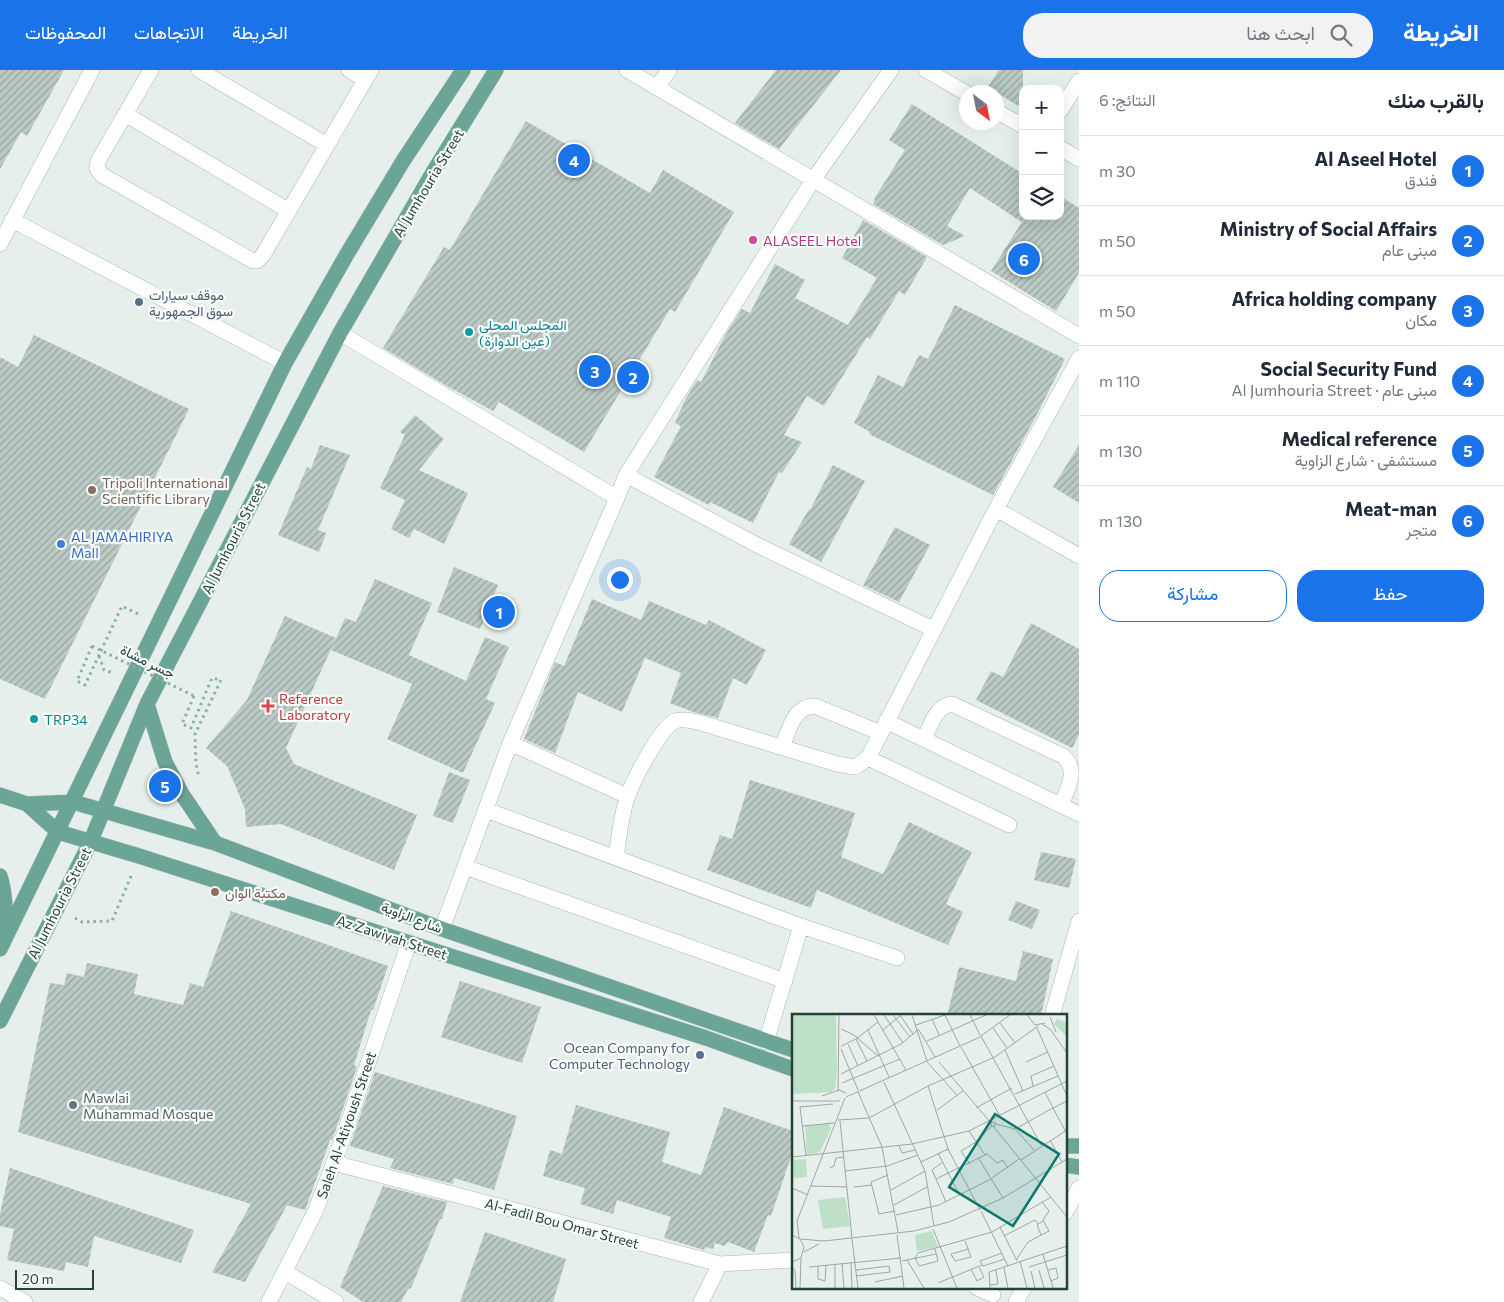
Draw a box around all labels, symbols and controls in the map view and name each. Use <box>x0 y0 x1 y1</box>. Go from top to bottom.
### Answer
search box <box>1023 13 1373 58</box>
text: الخريطة <box>1403 17 1479 46</box>
text: المحفوظات <box>25 21 106 43</box>
text: الاتجاهات <box>134 21 204 43</box>
text: الخريطة <box>232 21 288 43</box>
text: ابحث هنا <box>1246 21 1315 44</box>
icon: search <box>1327 21 1355 49</box>
north arrow <box>959 85 1004 130</box>
map controls <box>1019 85 1064 220</box>
button: + <box>1019 85 1064 130</box>
text: بالقرب منك <box>1388 87 1484 112</box>
text: النتائج: 6 <box>1099 90 1156 109</box>
street label: Al Jumhouria Street <box>389 126 467 240</box>
button: − <box>1019 130 1064 175</box>
pin: 4 <box>558 141 590 179</box>
text: Al Aseel Hotel <box>1315 147 1437 170</box>
text: 30 m <box>1099 161 1136 180</box>
text: 1 <box>1464 161 1472 180</box>
text: فندق <box>1405 170 1437 189</box>
button: layers <box>1019 175 1064 220</box>
text: Ministry of Social Affairs <box>1220 217 1437 240</box>
text: 50 m <box>1099 231 1136 250</box>
text: 2 <box>1463 231 1473 250</box>
place label: ALASEEL Hotel <box>763 232 861 249</box>
marker: ALASEEL Hotel <box>747 234 759 246</box>
pin: 6 <box>1008 240 1040 278</box>
text: مبنى عام <box>1382 240 1437 259</box>
place label: موقف سيارات سوق الجمهورية <box>149 286 233 320</box>
text: Africa holding company <box>1231 287 1437 310</box>
marker: موقف سيارات سوق الجمهورية <box>133 296 145 308</box>
text: 50 m <box>1099 301 1136 320</box>
text: 3 <box>1463 301 1473 320</box>
text: مكان <box>1405 310 1437 329</box>
place label: المجلس المحلي (عين الدوارة) <box>479 316 567 350</box>
marker: المجلس المحلي (عين الدوارة) <box>463 326 475 338</box>
pin: 3 <box>579 352 611 390</box>
text: Social Security Fund <box>1260 357 1437 380</box>
pin: 2 <box>617 358 649 396</box>
text: 110 m <box>1099 371 1140 390</box>
text: 4 <box>1463 371 1473 390</box>
text: مبنى عام · Al Jumhouria Street <box>1232 380 1437 399</box>
text: Medical reference <box>1282 427 1437 450</box>
text: 130 m <box>1099 441 1142 460</box>
text: 5 <box>1463 441 1473 460</box>
text: مستشفى · شارع الزاوية <box>1295 450 1437 469</box>
place label: Tripoli International Scientific Library <box>102 474 228 507</box>
street label: Al Jumhouria Street <box>198 479 269 597</box>
marker: Tripoli International Scientific Library <box>86 484 98 496</box>
text: Meat-man <box>1345 497 1437 520</box>
text: 130 m <box>1099 511 1142 530</box>
text: 6 <box>1463 511 1473 530</box>
text: متجر <box>1406 520 1437 539</box>
place label: AL JAMAHIRIYA Mall <box>71 528 174 561</box>
marker: AL JAMAHIRIYA Mall <box>55 538 67 550</box>
your location <box>607 567 633 593</box>
button: مشاركة <box>1099 570 1287 622</box>
button: حفظ <box>1297 570 1484 622</box>
pin: 1 <box>483 593 515 631</box>
street label: جسر مشاة <box>117 640 178 682</box>
place label: Reference Laboratory <box>279 690 351 723</box>
marker: Reference Laboratory <box>261 699 275 713</box>
place label: TRP34 <box>44 711 88 728</box>
marker: TRP34 <box>28 713 40 725</box>
pin: 5 <box>149 767 181 805</box>
street label: Al Jumhouria Street <box>24 844 95 962</box>
place label: مكتبة الوان <box>225 884 286 902</box>
marker: مكتبة الوان <box>209 886 221 898</box>
street label: شارع الزاوية <box>378 898 445 939</box>
street label: Az Zawiyah Street <box>335 911 450 963</box>
inset map <box>792 1014 1066 1290</box>
place label: Ocean Company for Computer Technology <box>549 1039 690 1072</box>
street label: Saleh Al-Atiyoush Street <box>313 1049 379 1201</box>
marker: Ocean Company for Computer Technology <box>694 1049 706 1061</box>
place label: Mawlai Muhammad Mosque <box>83 1089 213 1122</box>
marker: Mawlai Muhammad Mosque <box>67 1099 79 1111</box>
street label: Al-Fadil Bou Omar Street <box>483 1194 641 1252</box>
scale bar <box>15 1267 94 1290</box>
text: 20 m <box>22 1270 54 1287</box>

